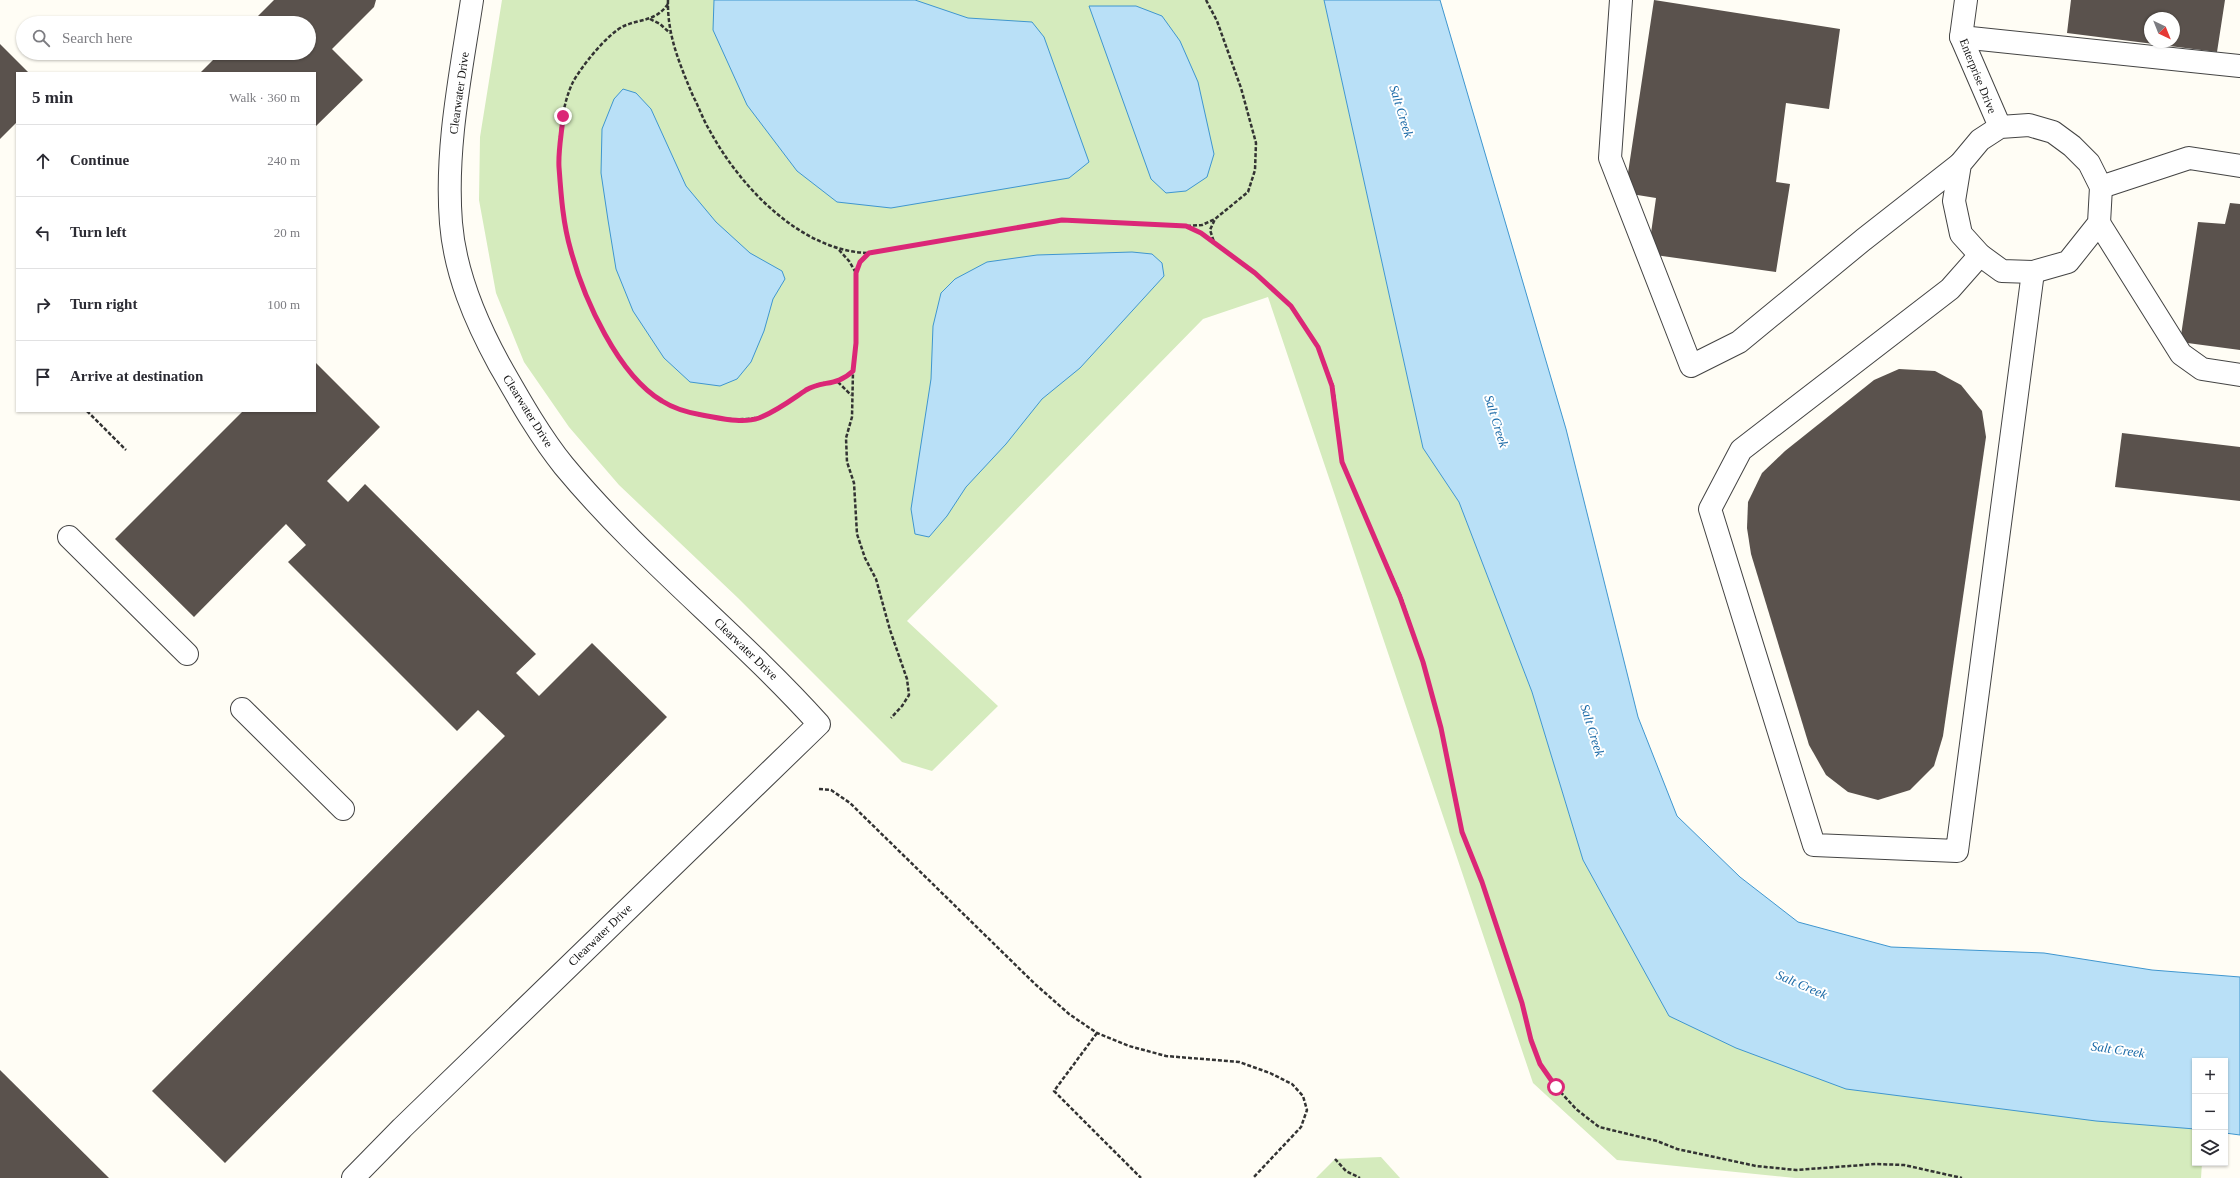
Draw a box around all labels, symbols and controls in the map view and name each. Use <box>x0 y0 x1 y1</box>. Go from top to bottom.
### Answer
north arrow <box>2144 12 2180 48</box>
search box <box>16 16 316 60</box>
icon: search <box>30 27 52 49</box>
text: Search here <box>62 30 132 46</box>
street label: Enterprise Drive <box>1957 36 1999 116</box>
street label: Clearwater Drive <box>446 51 472 135</box>
water label: Salt Creek <box>1386 83 1417 139</box>
text: 5 min <box>32 88 73 107</box>
text: Walk · 360 m <box>229 90 300 105</box>
route end <box>554 107 572 125</box>
icon: ahead <box>32 150 54 172</box>
text: Continue <box>70 152 129 168</box>
text: 240 m <box>267 153 300 168</box>
icon: left <box>32 222 54 244</box>
text: Turn left <box>70 224 127 240</box>
text: 20 m <box>274 225 300 240</box>
icon: right <box>32 294 54 316</box>
text: Turn right <box>70 296 137 312</box>
text: 100 m <box>267 297 300 312</box>
icon: arrive <box>32 366 54 388</box>
text: Arrive at destination <box>70 368 203 384</box>
street label: Clearwater Drive <box>500 372 556 450</box>
water label: Salt Creek <box>1481 393 1512 449</box>
street label: Clearwater Drive <box>711 615 781 683</box>
water label: Salt Creek <box>1577 702 1608 758</box>
street label: Clearwater Drive <box>565 901 635 969</box>
water label: Salt Creek <box>1774 967 1830 1002</box>
water label: Salt Creek <box>2090 1038 2146 1061</box>
map controls <box>2192 1058 2228 1166</box>
button: + <box>2192 1058 2228 1094</box>
route start <box>1547 1078 1565 1096</box>
button: − <box>2192 1094 2228 1130</box>
button: layers <box>2192 1130 2228 1166</box>

